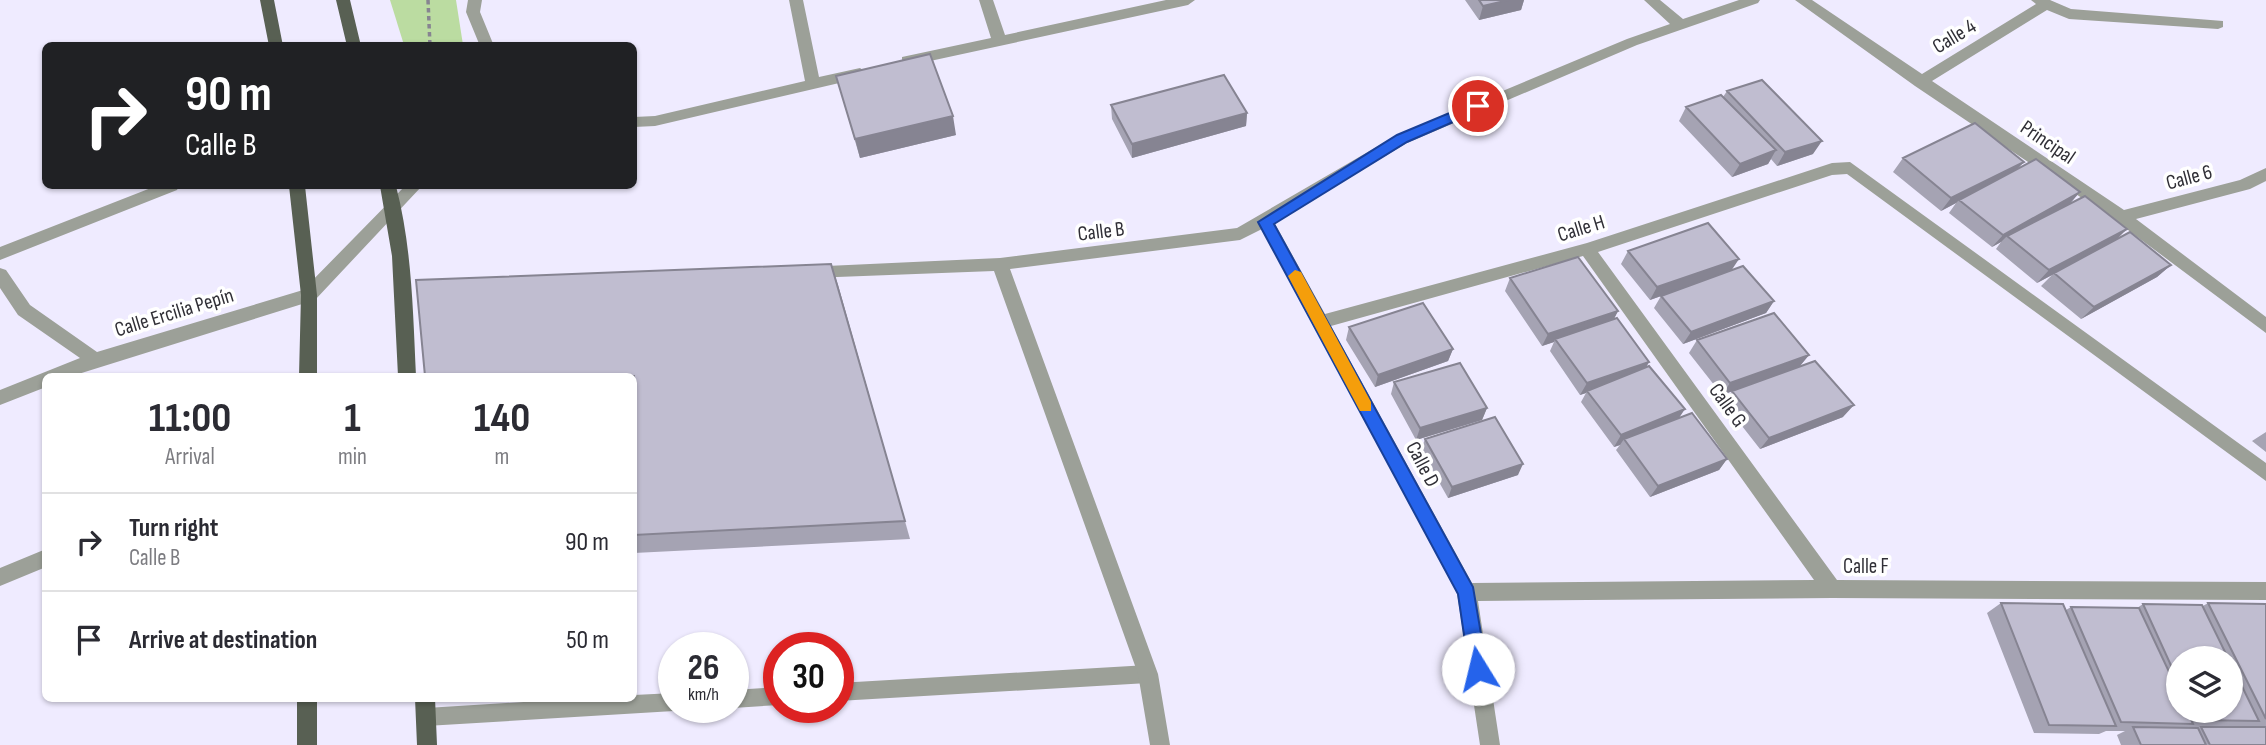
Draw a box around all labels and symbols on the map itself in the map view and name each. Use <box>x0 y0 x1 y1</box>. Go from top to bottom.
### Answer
street label: Calle 4 <box>1928 14 1981 59</box>
pin <box>1448 76 1508 136</box>
street label: Principal <box>2016 115 2080 170</box>
street label: Calle 6 <box>2163 159 2215 196</box>
street label: Calle H <box>1554 209 1608 247</box>
street label: Calle B <box>1076 216 1126 247</box>
street label: Calle Ercilia Pepín <box>112 283 236 342</box>
street label: Calle G <box>1703 379 1752 432</box>
street label: Calle D <box>1400 437 1445 491</box>
street label: Calle F <box>1843 554 1889 579</box>
speed limit sign: 30 <box>763 632 854 723</box>
position arrow <box>1441 632 1515 706</box>

